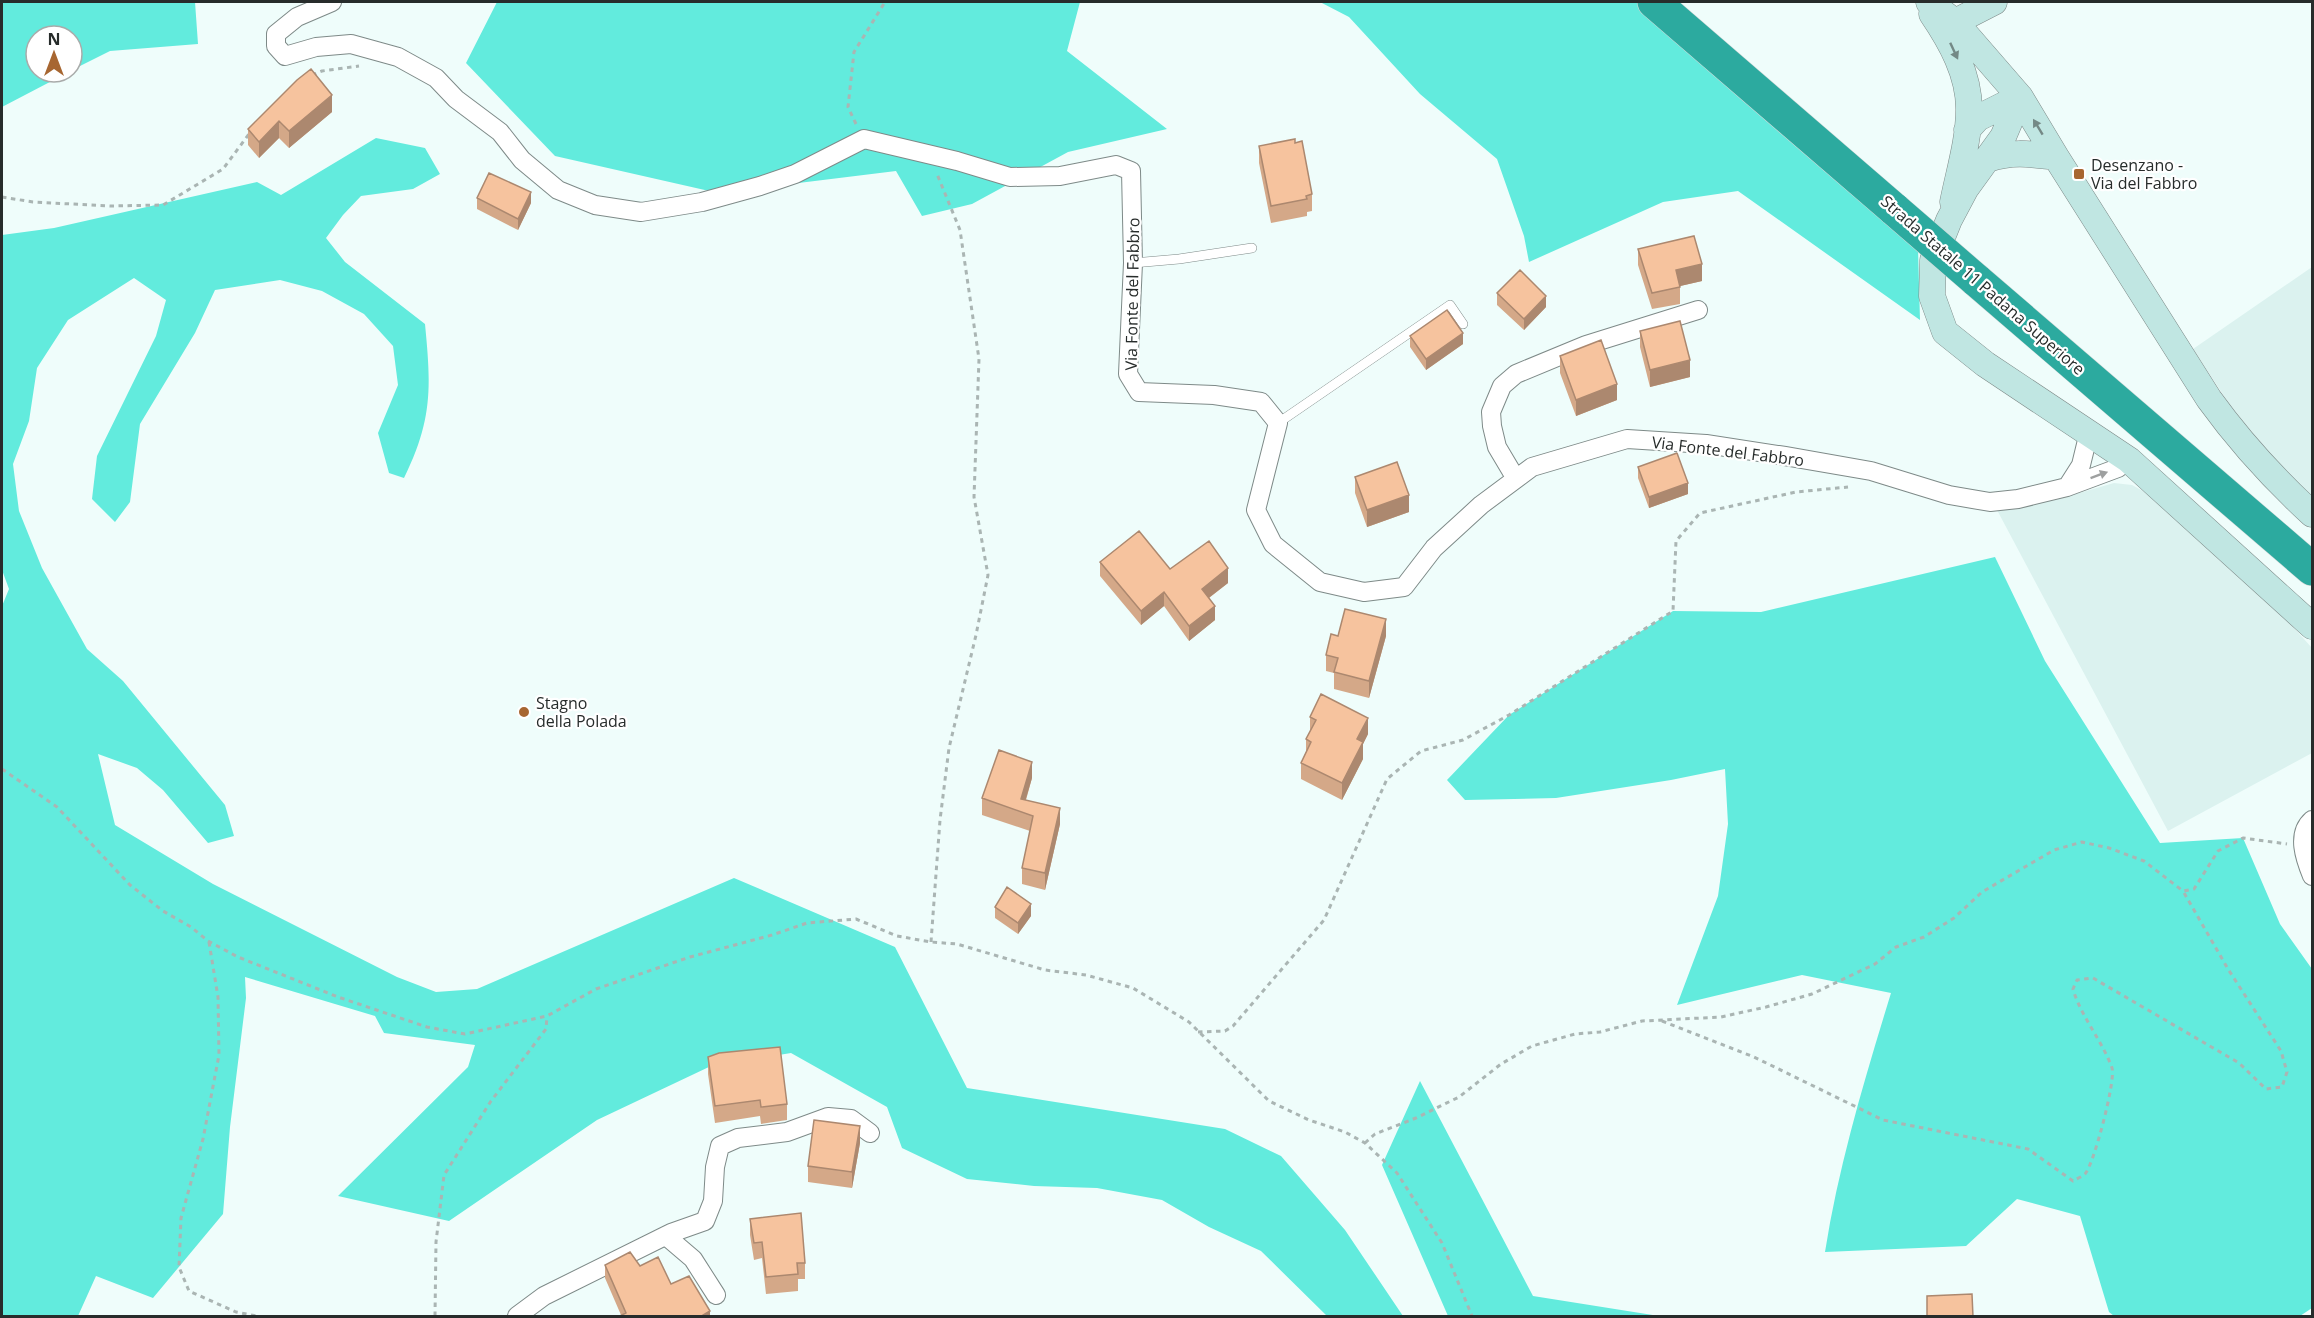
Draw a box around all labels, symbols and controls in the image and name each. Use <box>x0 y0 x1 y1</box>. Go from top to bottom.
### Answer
north arrow <box>24 24 84 84</box>
text: N <box>47 28 61 50</box>
one-way arrow <box>1949 43 1958 60</box>
one-way arrow <box>2033 118 2043 135</box>
place label: Desenzano - Via del Fabbro <box>2091 154 2197 194</box>
marker: Desenzano - Via del Fabbro <box>2072 167 2086 181</box>
street label: Strada Statale 11 Padana Superiore <box>1876 190 2090 380</box>
street label: Via Fonte del Fabbro <box>1120 217 1144 371</box>
street label: Via Fonte del Fabbro <box>1651 431 1805 471</box>
one-way arrow <box>2090 470 2108 480</box>
place label: Stagno della Polada <box>536 692 627 732</box>
marker: Stagno della Polada <box>517 705 531 719</box>

